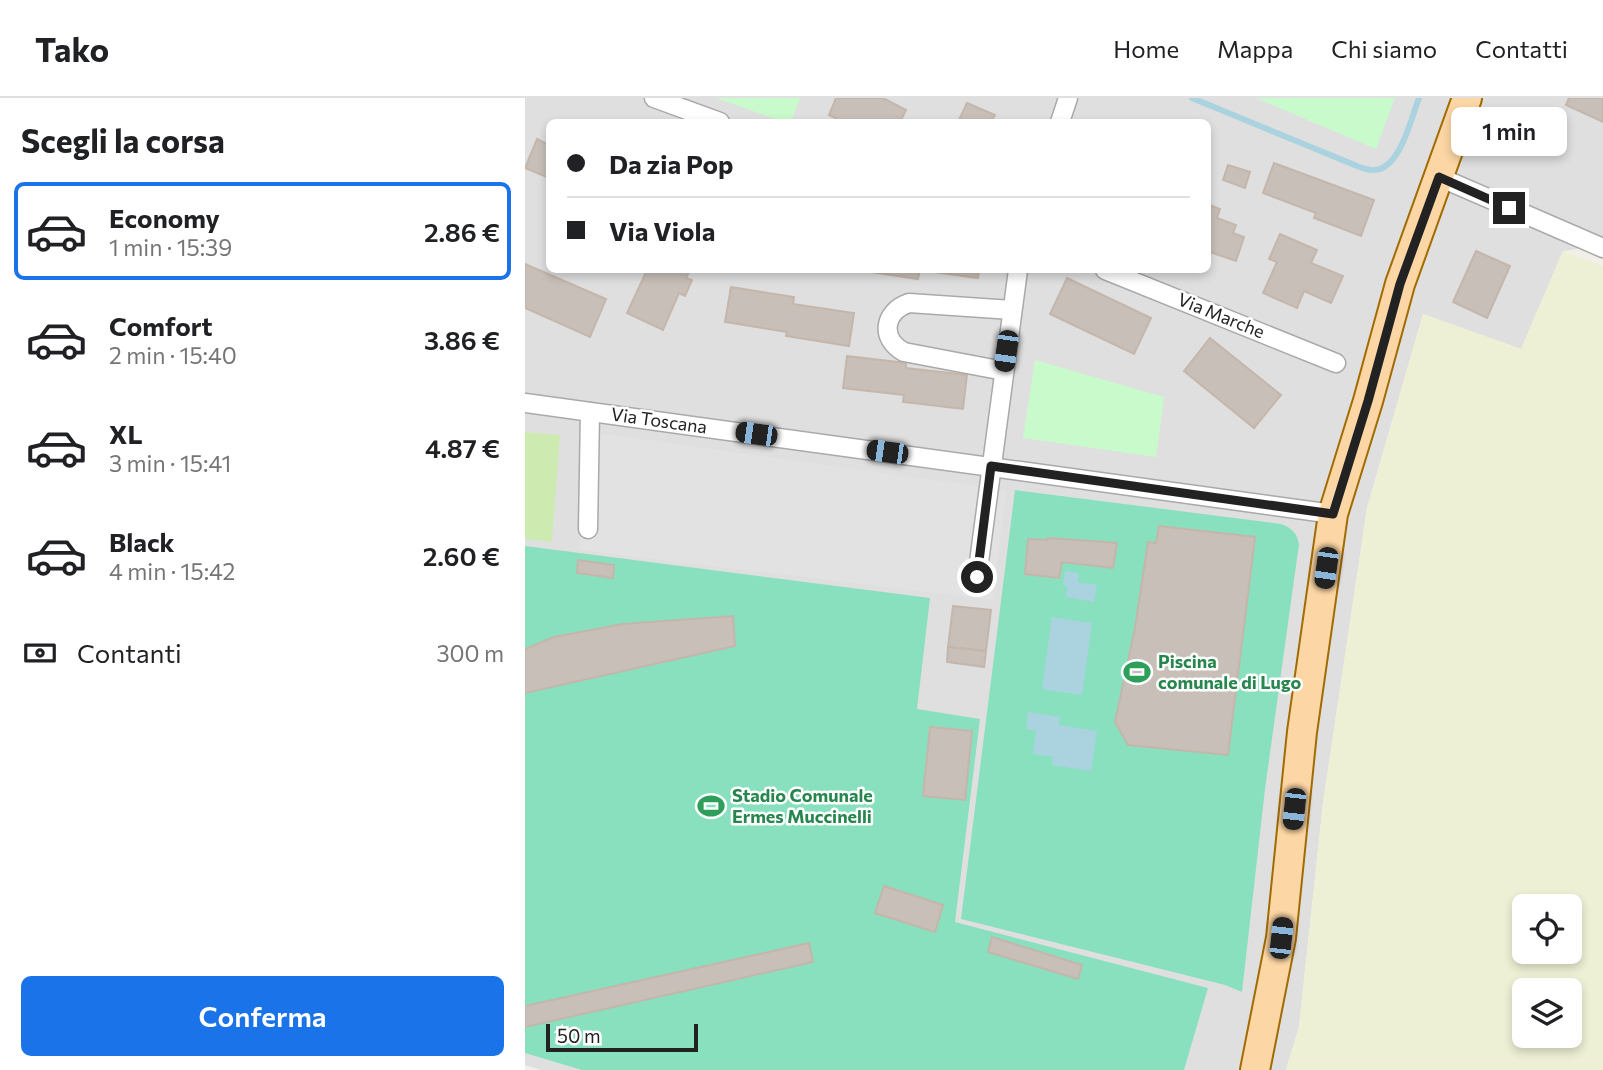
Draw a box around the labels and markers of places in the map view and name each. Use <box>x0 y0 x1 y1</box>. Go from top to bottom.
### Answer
place label: Piscina comunale di Lugo <box>1158 650 1302 693</box>
sports icon: Piscina comunale di Lugo <box>1122 657 1152 687</box>
place label: Stadio Comunale Ermes Muccinelli <box>732 784 873 827</box>
sports icon: Stadio Comunale Ermes Muccinelli <box>696 791 726 821</box>

